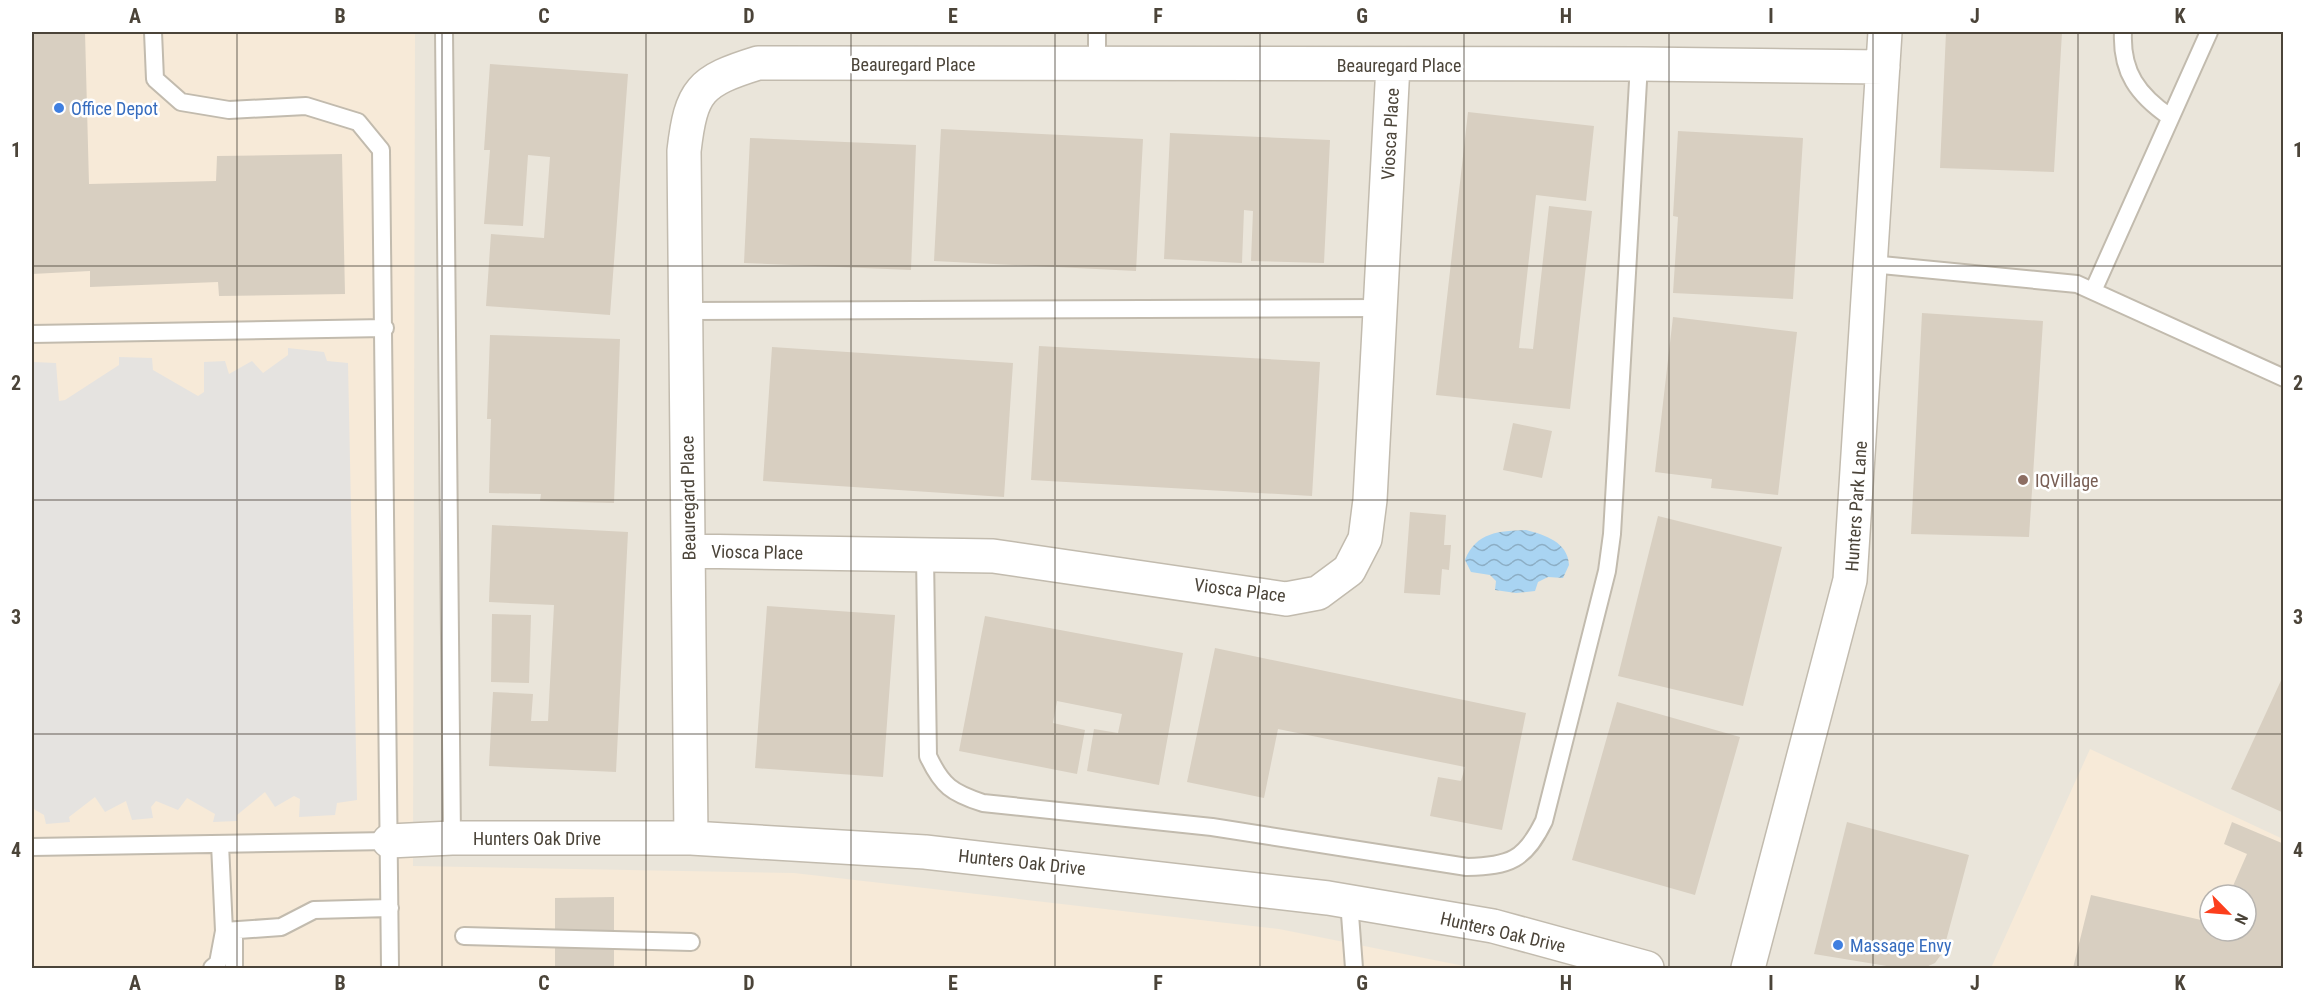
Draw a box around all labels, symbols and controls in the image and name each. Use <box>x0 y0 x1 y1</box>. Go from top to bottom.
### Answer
text: A <box>129 4 141 28</box>
text: B <box>334 4 346 28</box>
text: C <box>538 4 550 28</box>
text: D <box>743 4 755 28</box>
text: E <box>948 4 958 28</box>
text: F <box>1153 4 1163 28</box>
text: G <box>1356 4 1368 28</box>
text: H <box>1560 4 1572 28</box>
text: I <box>1768 4 1774 28</box>
text: J <box>1970 4 1980 28</box>
text: K <box>2174 4 2186 28</box>
street label: Beauregard Place <box>851 54 975 75</box>
street label: Beauregard Place <box>1337 55 1461 76</box>
street label: Viosca Place <box>1377 88 1403 180</box>
place label: Office Depot <box>71 98 158 119</box>
marker: Office Depot <box>52 101 66 115</box>
text: 1 <box>11 138 21 162</box>
text: 1 <box>2293 138 2303 162</box>
text: 2 <box>11 371 21 395</box>
text: 2 <box>2293 371 2303 395</box>
street label: Beauregard Place <box>676 435 700 561</box>
street label: Hunters Park Lane <box>1841 440 1871 572</box>
place label: IQVillage <box>2035 470 2099 491</box>
marker: IQVillage <box>2016 473 2030 487</box>
street label: Viosca Place <box>711 541 803 563</box>
street label: Viosca Place <box>1193 574 1287 606</box>
text: 3 <box>11 605 21 629</box>
text: 3 <box>2293 605 2303 629</box>
street label: Hunters Oak Drive <box>473 828 601 849</box>
text: 4 <box>11 838 21 862</box>
text: 4 <box>2293 838 2303 862</box>
street label: Hunters Oak Drive <box>957 845 1087 879</box>
north arrow <box>2198 883 2258 943</box>
street label: Hunters Oak Drive <box>1438 907 1568 957</box>
text: N <box>2230 911 2252 928</box>
place label: Massage Envy <box>1850 935 1952 956</box>
marker: Massage Envy <box>1831 938 1845 952</box>
text: A <box>129 971 141 995</box>
text: B <box>334 971 346 995</box>
text: C <box>538 971 550 995</box>
text: D <box>743 971 755 995</box>
text: E <box>948 971 958 995</box>
text: F <box>1153 971 1163 995</box>
text: G <box>1356 971 1368 995</box>
text: H <box>1560 971 1572 995</box>
text: I <box>1768 971 1774 995</box>
text: J <box>1970 971 1980 995</box>
text: K <box>2174 971 2186 995</box>

